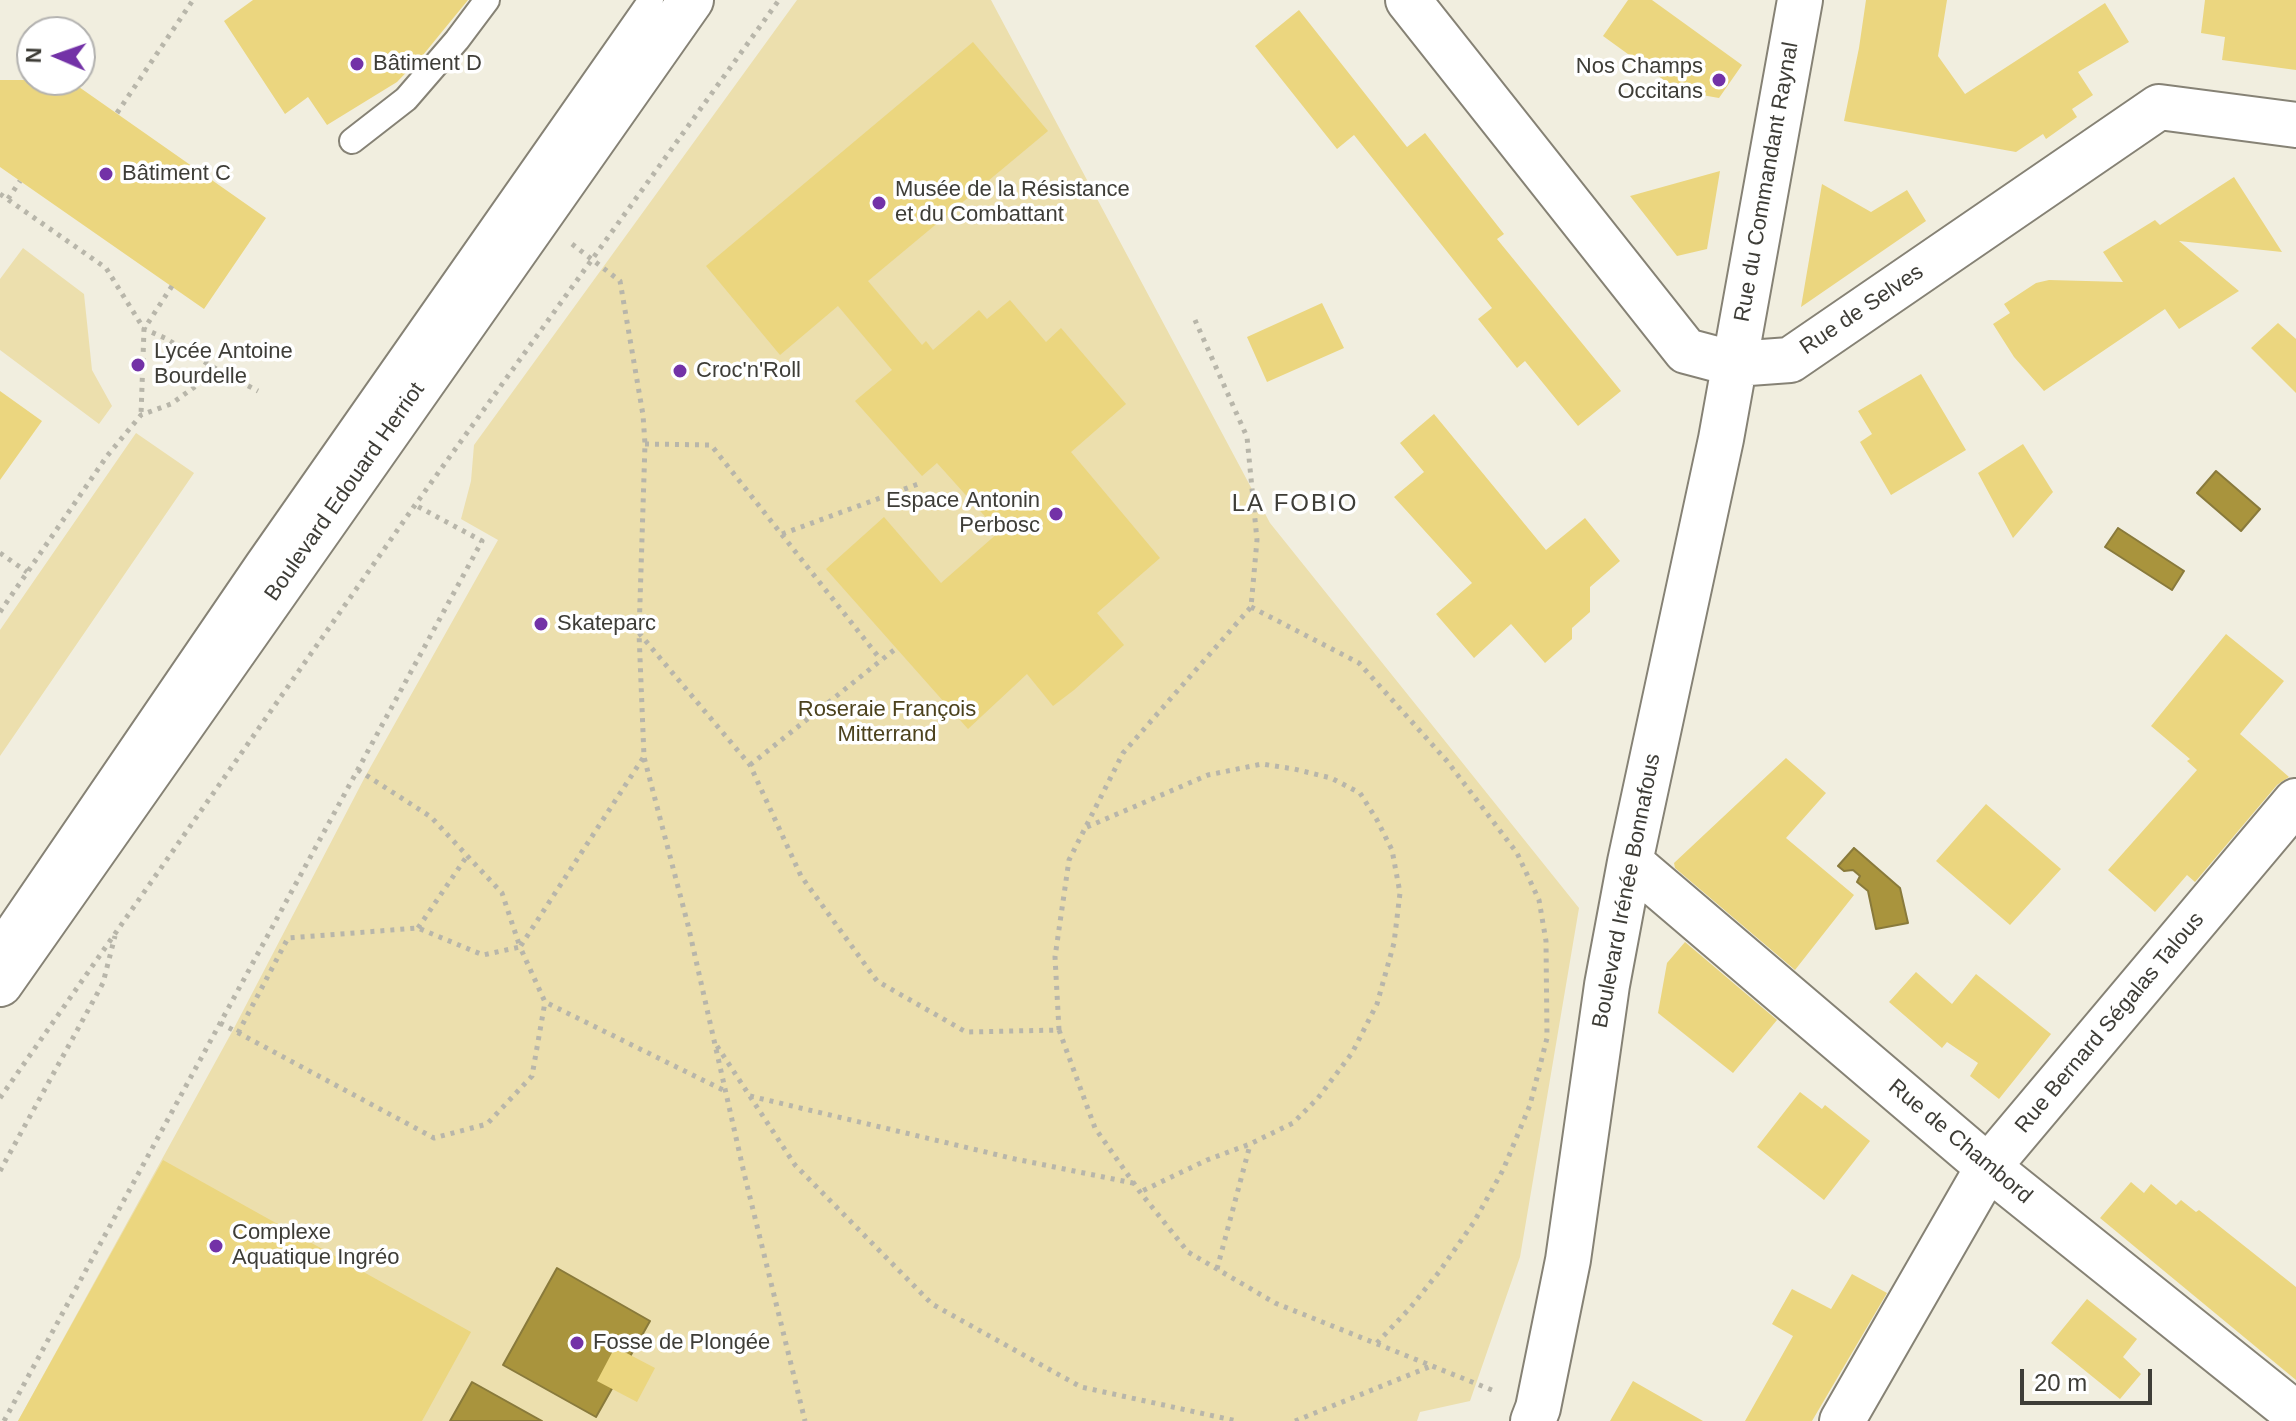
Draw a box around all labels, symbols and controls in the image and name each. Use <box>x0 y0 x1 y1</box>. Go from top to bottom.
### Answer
north arrow <box>16 16 96 96</box>
street label: Rue du Commandant Raynal <box>1729 40 1805 324</box>
text: N <box>21 47 46 64</box>
place label: Bâtiment D <box>373 51 482 77</box>
place label: Nos Champs Occitans <box>1576 54 1703 106</box>
marker: Bâtiment D <box>348 55 366 73</box>
marker: Nos Champs Occitans <box>1710 71 1728 89</box>
place label: Bâtiment C <box>122 161 231 187</box>
marker: Bâtiment C <box>97 165 115 183</box>
place label: Musée de la Résistance et du Combattant <box>895 177 1130 228</box>
marker: Musée de la Résistance et du Combattant <box>870 194 888 212</box>
street label: Rue de Selves <box>1795 259 1929 361</box>
place label: Lycée Antoine Bourdelle <box>154 339 293 390</box>
marker: Lycée Antoine Bourdelle <box>129 356 147 374</box>
place label: Croc'n'Roll <box>696 358 801 384</box>
marker: Croc'n'Roll <box>671 362 689 380</box>
street label: Boulevard Edouard Herriot <box>259 378 431 606</box>
place label: Espace Antonin Perbosc <box>886 488 1040 540</box>
district label: LA FOBIO <box>1232 490 1358 518</box>
marker: Espace Antonin Perbosc <box>1047 505 1065 523</box>
place label: Skateparc <box>557 611 656 637</box>
marker: Skateparc <box>532 615 550 633</box>
park label: Roseraie François Mitterrand <box>798 697 976 748</box>
street label: Boulevard Irénée Bonnafous <box>1587 752 1667 1030</box>
street label: Rue Bernard Ségalas Talous <box>2010 907 2210 1139</box>
street label: Rue de Chambord <box>1883 1074 2037 1210</box>
place label: Complexe Aquatique Ingréo <box>232 1220 400 1272</box>
marker: Complexe Aquatique Ingréo <box>207 1237 225 1255</box>
place label: Fosse de Plongée <box>593 1330 770 1356</box>
marker: Fosse de Plongée <box>568 1334 586 1352</box>
scale bar <box>2024 1353 2156 1403</box>
text: 20 m <box>2034 1369 2087 1396</box>

